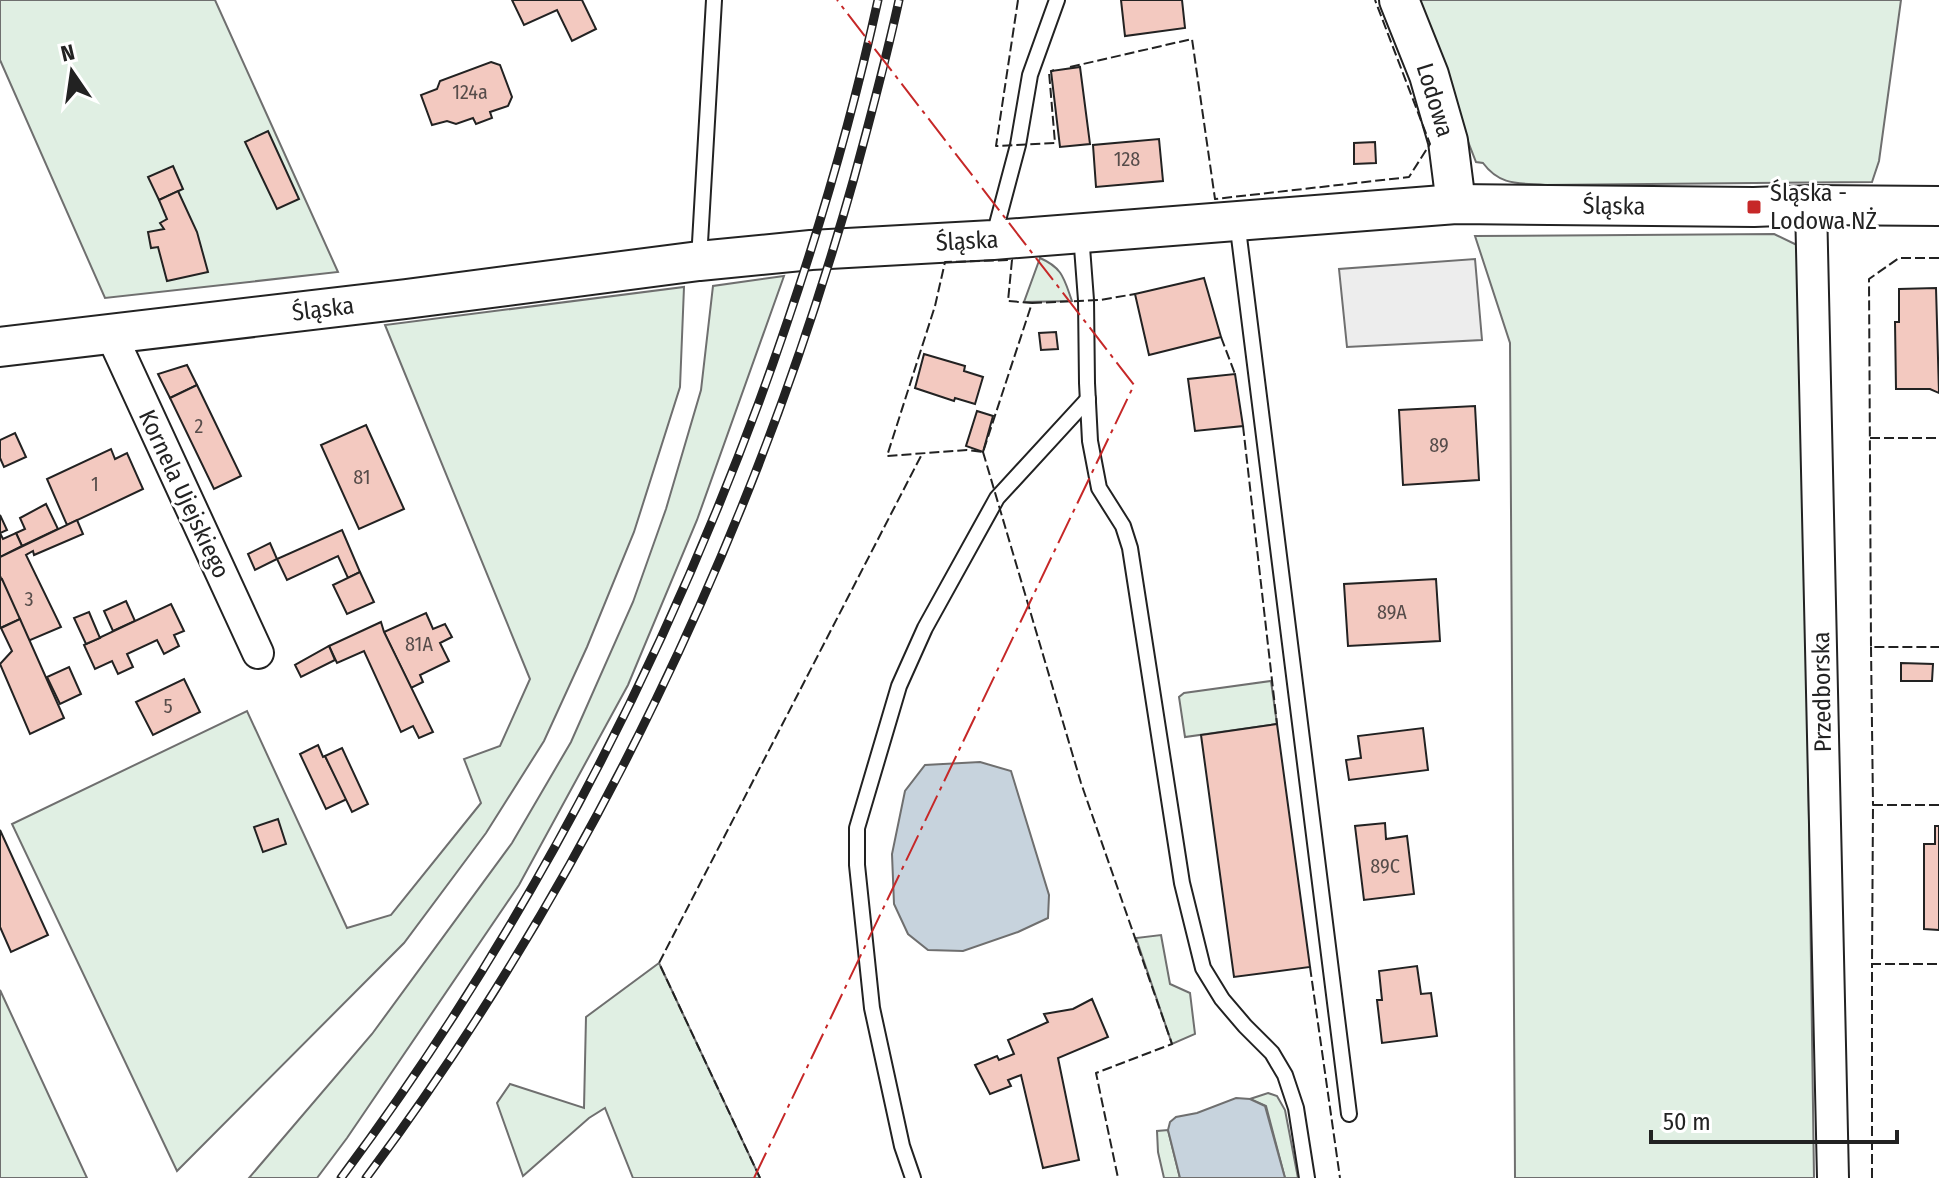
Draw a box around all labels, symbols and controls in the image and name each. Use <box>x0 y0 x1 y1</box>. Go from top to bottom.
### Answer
north arrow <box>32 32 112 112</box>
text: N <box>58 38 77 68</box>
street label: Lodowa <box>1411 60 1459 140</box>
house number: 124a <box>452 80 488 104</box>
house number: 128 <box>1114 147 1140 171</box>
place label: Śląska - Lodowa NŻ <box>1770 179 1877 235</box>
street label: Śląska <box>1582 191 1646 221</box>
marker: Śląska - Lodowa NŻ <box>1745 198 1763 216</box>
street label: Śląska <box>935 225 999 257</box>
street label: Śląska <box>290 291 356 327</box>
street label: Kornela Ujejskiego <box>133 405 235 583</box>
house number: 2 <box>195 414 204 438</box>
house number: 89 <box>1429 433 1449 457</box>
house number: 81 <box>353 465 371 489</box>
house number: 1 <box>91 472 99 496</box>
house number: 3 <box>24 587 34 611</box>
house number: 89A <box>1377 600 1407 624</box>
house number: 81A <box>405 632 433 656</box>
street label: Przedborska <box>1807 632 1837 752</box>
house number: 5 <box>163 694 173 718</box>
house number: 89C <box>1370 854 1400 878</box>
scale bar <box>1651 1094 1897 1144</box>
text: 50 m <box>1663 1108 1711 1136</box>

